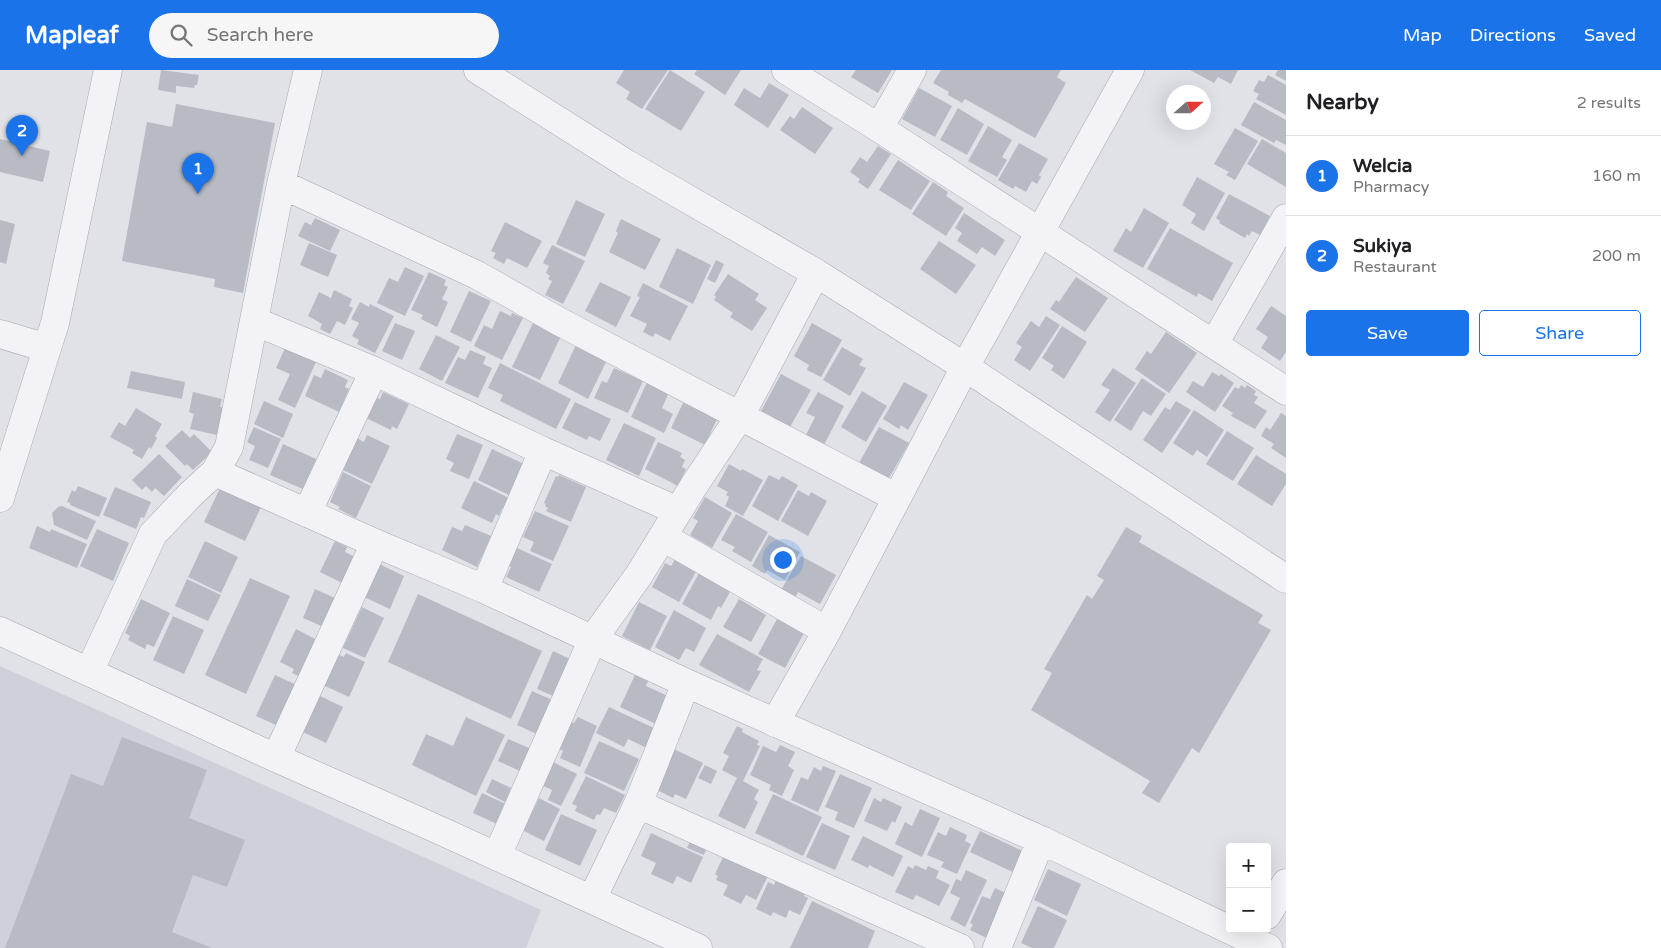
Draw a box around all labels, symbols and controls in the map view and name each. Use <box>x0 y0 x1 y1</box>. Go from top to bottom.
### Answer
search box <box>149 13 499 58</box>
text: Mapleaf <box>25 21 119 50</box>
icon: search <box>167 21 195 49</box>
text: Search here <box>207 24 314 46</box>
text: Map <box>1403 24 1442 46</box>
text: Directions <box>1470 24 1556 46</box>
text: Saved <box>1584 24 1636 46</box>
north arrow <box>1166 85 1211 130</box>
text: Nearby <box>1306 90 1379 115</box>
text: 2 results <box>1577 93 1641 113</box>
pin: 2 <box>6 115 38 156</box>
pin: 1 <box>182 153 214 194</box>
text: Welcia <box>1353 155 1412 177</box>
text: 1 <box>1317 166 1327 186</box>
text: 160 m <box>1592 166 1641 186</box>
text: Pharmacy <box>1353 177 1429 197</box>
text: Sukiya <box>1353 235 1412 257</box>
text: 2 <box>1317 246 1327 266</box>
text: 200 m <box>1592 246 1641 266</box>
text: Restaurant <box>1353 257 1437 277</box>
button: Save <box>1306 310 1469 356</box>
button: Share <box>1479 310 1641 356</box>
your location <box>770 547 796 573</box>
map controls <box>1226 843 1271 933</box>
button: + <box>1226 843 1271 888</box>
button: − <box>1226 888 1271 933</box>

